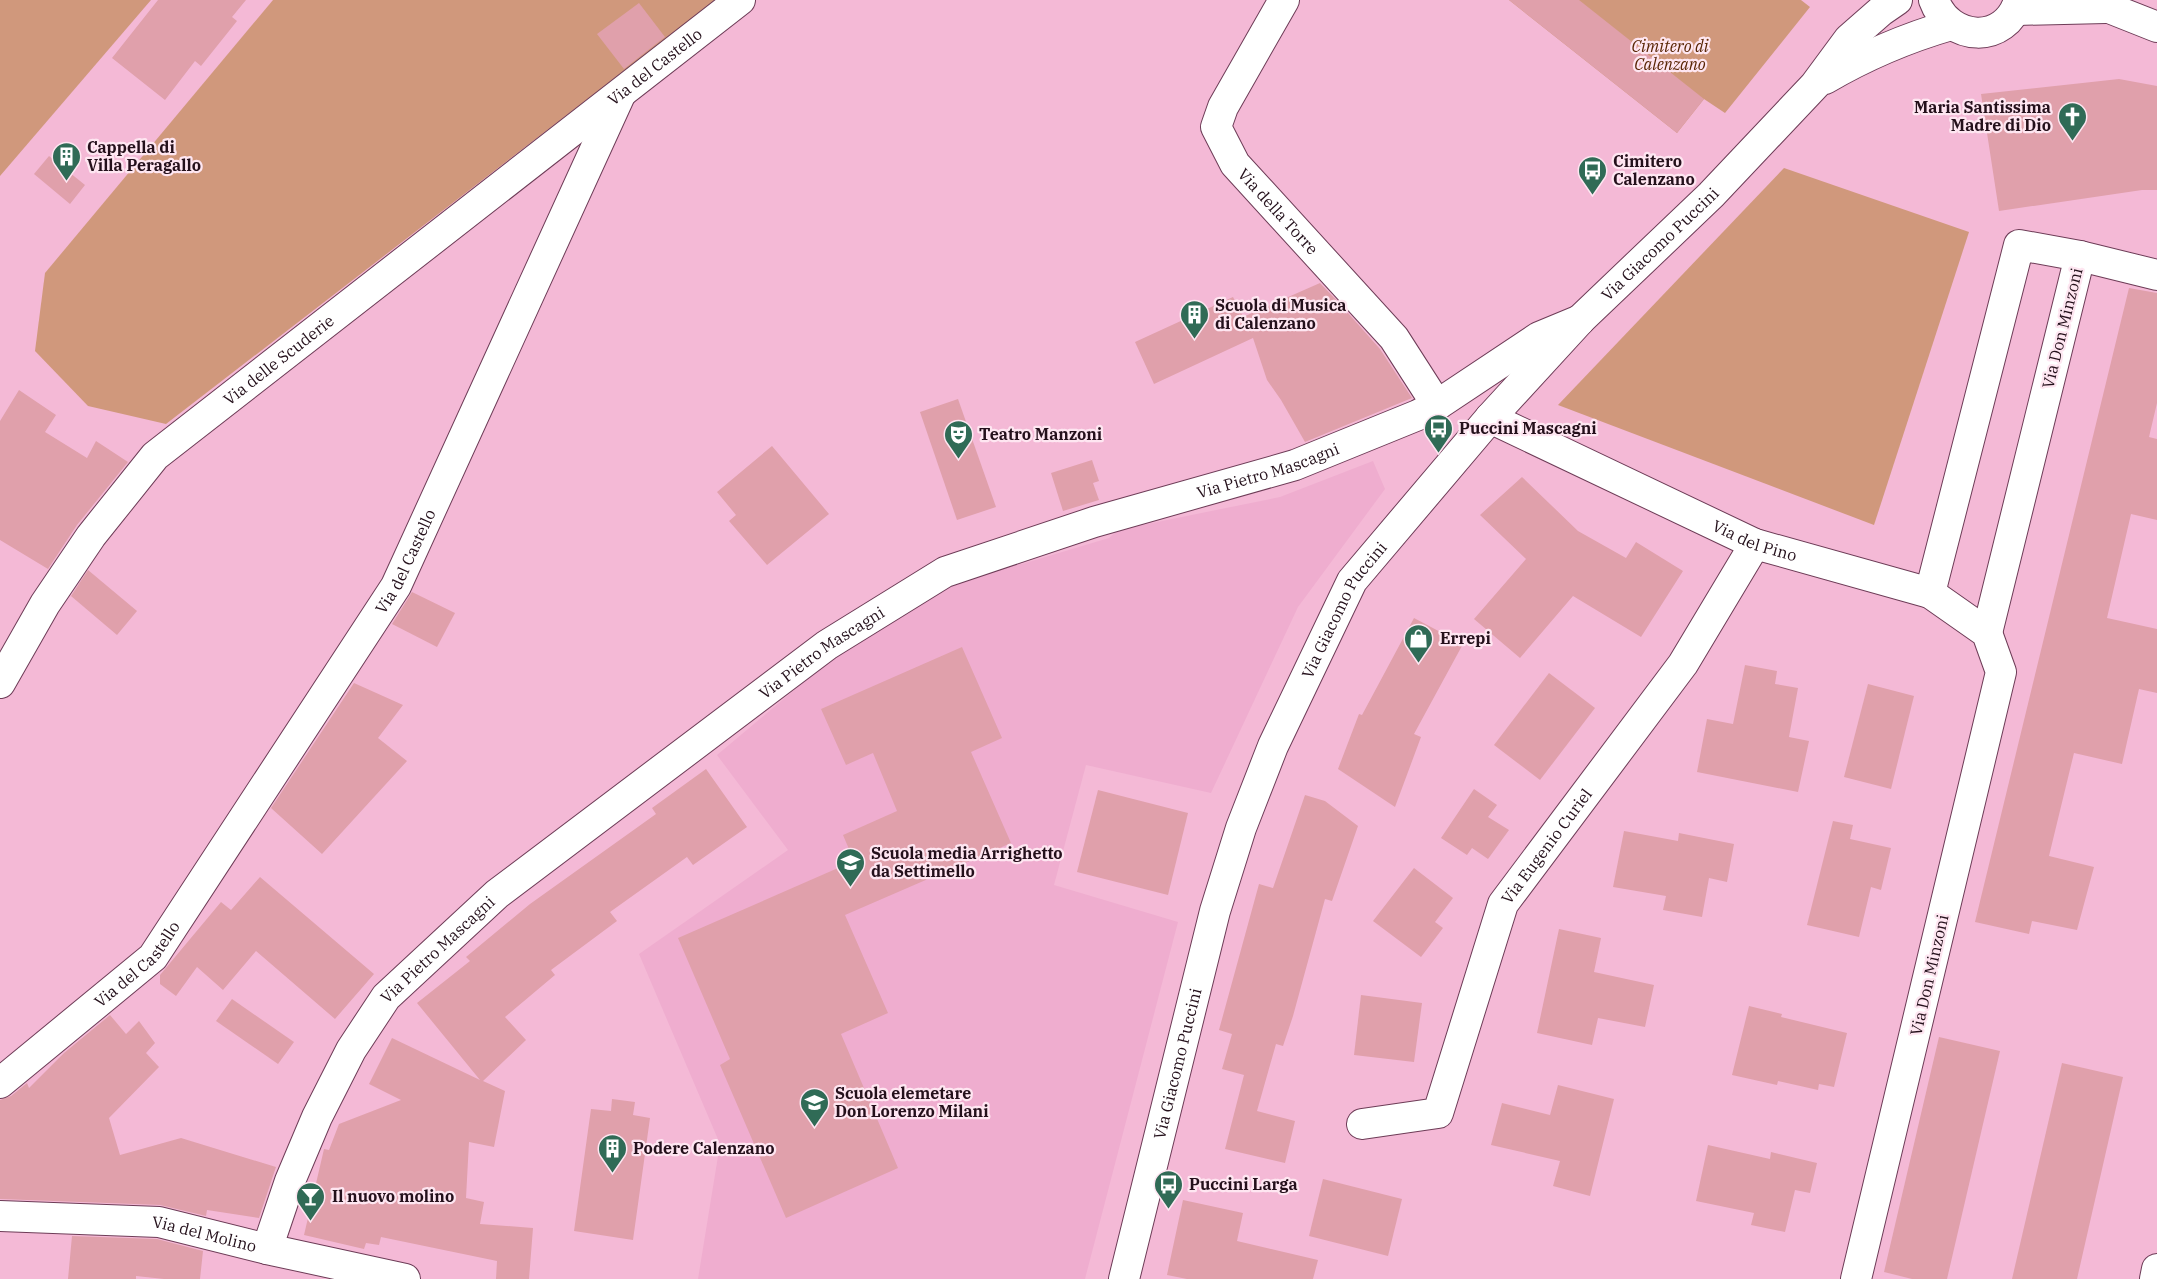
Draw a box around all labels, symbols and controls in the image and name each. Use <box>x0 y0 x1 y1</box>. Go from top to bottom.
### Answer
street label: Via del Castello <box>603 24 706 110</box>
park label: Cimitero di Calenzano <box>1632 36 1709 74</box>
place label: Maria Santissima Madre di Dio <box>1914 97 2051 135</box>
church icon: Maria Santissima Madre di Dio <box>2056 100 2088 142</box>
place label: Cappella di Villa Peragallo <box>87 137 201 175</box>
building icon: Cappella di Villa Peragallo <box>50 140 82 182</box>
place label: Cimitero Calenzano <box>1613 151 1695 189</box>
bus stop icon: Cimitero Calenzano <box>1576 154 1608 196</box>
street label: Via della Torre <box>1234 164 1323 259</box>
street label: Via Giacomo Puccini <box>1597 183 1723 305</box>
street label: Via Don Minzoni <box>2037 266 2087 390</box>
place label: Scuola di Musica di Calenzano <box>1215 295 1346 333</box>
building icon: Scuola di Musica di Calenzano <box>1178 298 1210 340</box>
street label: Via delle Scuderie <box>219 310 338 409</box>
bus stop icon: Puccini Mascagni <box>1422 412 1454 454</box>
theatre icon: Teatro Manzoni <box>942 418 974 460</box>
place label: Puccini Mascagni <box>1459 418 1597 438</box>
place label: Teatro Manzoni <box>979 424 1102 444</box>
street label: Via Pietro Mascagni <box>1194 438 1342 502</box>
street label: Via del Castello <box>371 506 440 617</box>
street label: Via del Pino <box>1709 515 1799 565</box>
street label: Via Giacomo Puccini <box>1297 538 1391 681</box>
street label: Via Pietro Mascagni <box>755 602 888 703</box>
shop icon: Errepi <box>1403 622 1435 664</box>
place label: Errepi <box>1440 628 1491 648</box>
street label: Via Eugenio Curiel <box>1497 784 1596 908</box>
place label: Scuola media Arrighetto da Settimello <box>871 843 1063 881</box>
school or university icon: Scuola media Arrighetto da Settimello <box>834 846 866 888</box>
street label: Via Pietro Mascagni <box>376 892 499 1007</box>
street label: Via Don Minzoni <box>1905 913 1953 1037</box>
street label: Via del Castello <box>90 917 184 1011</box>
street label: Via Giacomo Puccini <box>1149 986 1206 1141</box>
place label: Scuola elemetare Don Lorenzo Milani <box>835 1083 989 1121</box>
school or university icon: Scuola elemetare Don Lorenzo Milani <box>798 1086 830 1128</box>
building icon: Podere Calenzano <box>596 1132 628 1174</box>
place label: Podere Calenzano <box>633 1138 775 1158</box>
bus stop icon: Puccini Larga <box>1152 1168 1184 1210</box>
place label: Puccini Larga <box>1189 1174 1298 1194</box>
bar icon: Il nuovo molino <box>295 1180 327 1222</box>
place label: Il nuovo molino <box>332 1186 454 1206</box>
street label: Via del Molino <box>152 1212 259 1256</box>

